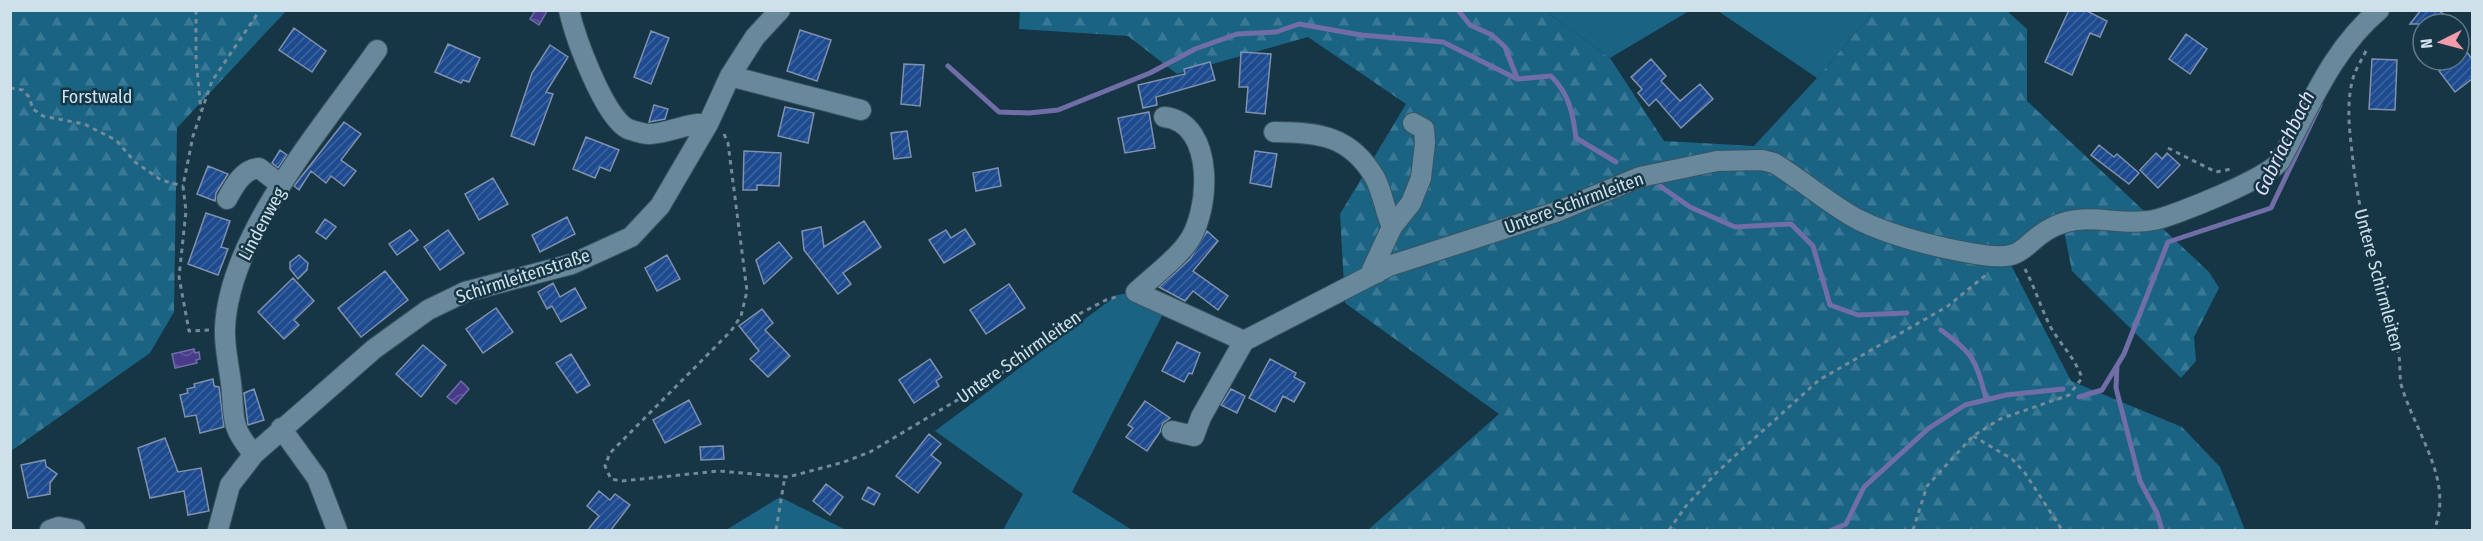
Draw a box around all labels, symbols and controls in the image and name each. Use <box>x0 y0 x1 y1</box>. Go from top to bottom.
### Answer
north arrow <box>2411 12 2471 72</box>
text: N <box>2417 38 2437 49</box>
park label: Forstwald <box>62 86 132 108</box>
water label: Gabriachbach <box>2248 87 2320 199</box>
street label: Untere Schirmleiten <box>1501 168 1647 238</box>
street label: Lindenweg <box>234 183 291 264</box>
street label: Untere Schirmleiten <box>2349 206 2409 354</box>
street label: Schirmleitenstraße <box>453 244 593 308</box>
street label: Untere Schirmleiten <box>953 306 1085 408</box>

